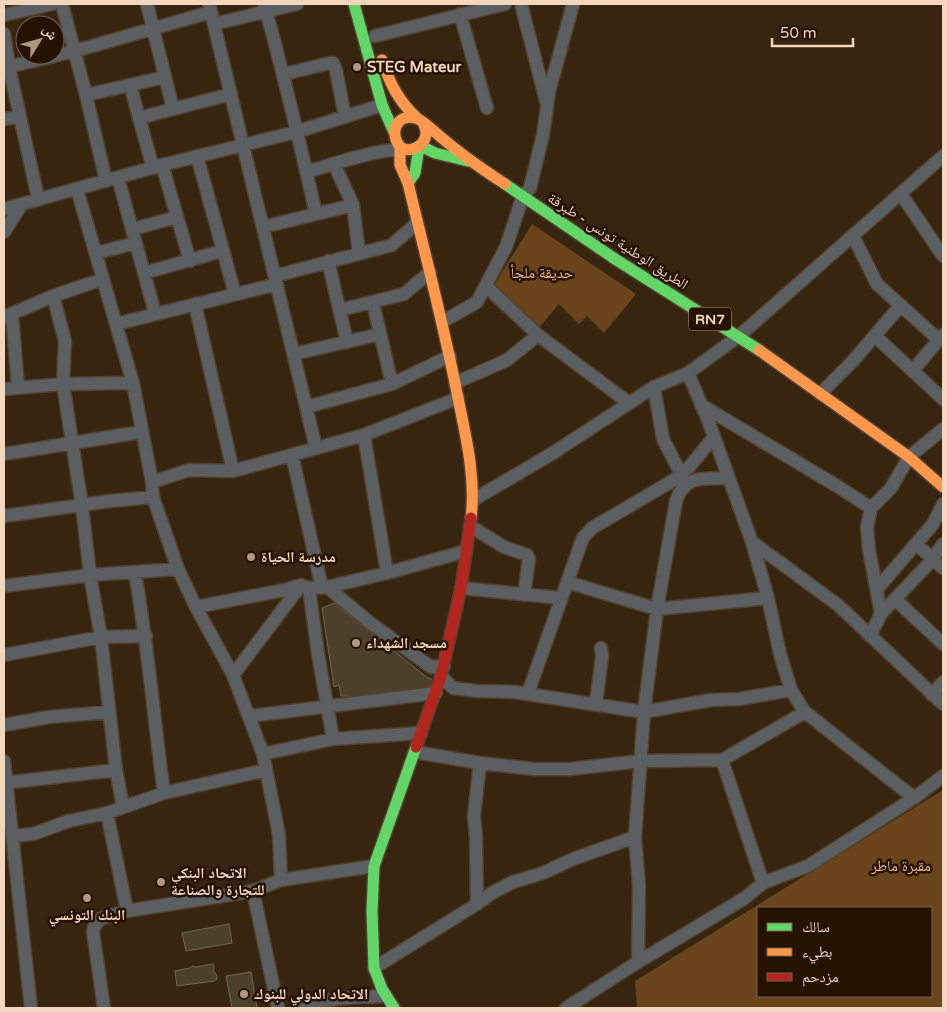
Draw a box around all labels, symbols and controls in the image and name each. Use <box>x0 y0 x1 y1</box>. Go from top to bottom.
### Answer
north arrow <box>15 15 65 65</box>
scale bar <box>772 15 853 47</box>
text: ش <box>39 21 61 44</box>
text: 50 m <box>780 24 817 42</box>
place label: STEG Mateur <box>367 58 462 76</box>
marker: STEG Mateur <box>351 61 363 73</box>
street label: الطريق الوطنية تونس - طبرقة <box>544 189 692 294</box>
park label: حديقة ملجأ <box>510 264 574 282</box>
road number: RN7 <box>689 308 731 330</box>
place label: مدرسة الحياة <box>261 548 336 566</box>
marker: مدرسة الحياة <box>245 551 257 563</box>
place label: مسجد الشهداء <box>366 634 447 652</box>
marker: مسجد الشهداء <box>350 637 362 649</box>
park label: مقبرة ماطر <box>870 857 931 875</box>
place label: الاتحاد البنكي للتجارة والصناعة <box>171 864 265 899</box>
marker: الاتحاد البنكي للتجارة والصناعة <box>155 876 167 888</box>
marker: البنك التونسي <box>81 892 93 904</box>
place label: البنك التونسي <box>49 906 125 927</box>
legend <box>757 907 932 997</box>
text: سالك <box>802 918 830 936</box>
text: بطيء <box>802 943 832 964</box>
text: مزدحم <box>802 968 839 987</box>
place label: الاتحاد الدولي للبنوك <box>254 985 368 1006</box>
marker: الاتحاد الدولي للبنوك <box>238 988 250 1000</box>

